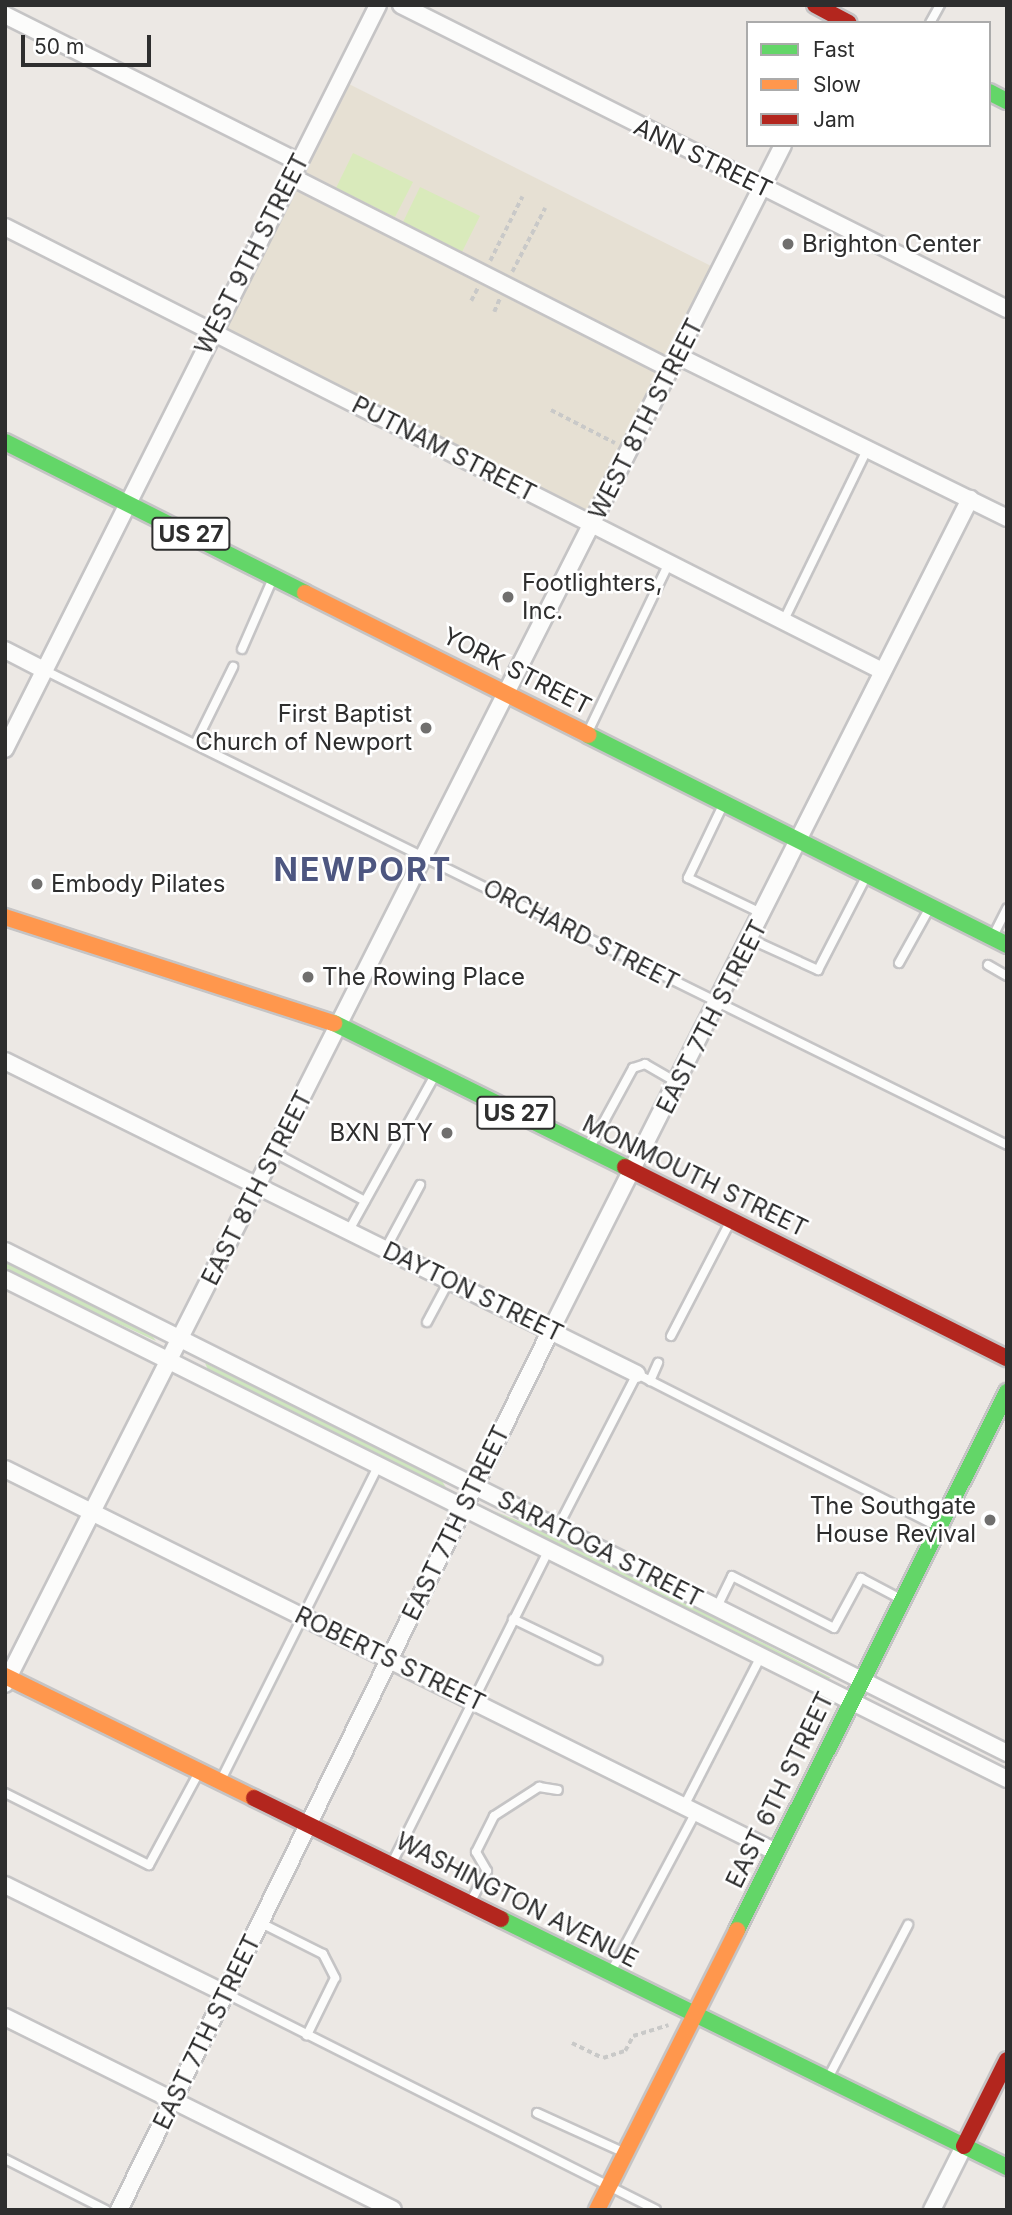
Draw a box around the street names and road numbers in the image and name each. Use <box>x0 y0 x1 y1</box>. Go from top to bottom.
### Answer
street label: ANN STREET <box>629 112 777 204</box>
street label: WEST 9TH STREET <box>189 149 315 359</box>
street label: WEST 8TH STREET <box>583 314 709 524</box>
street label: PUTNAM STREET <box>347 390 541 508</box>
road number: US 27 <box>151 514 231 554</box>
street label: YORK STREET <box>438 621 596 721</box>
street label: ORCHARD STREET <box>478 873 684 997</box>
street label: EAST 7TH STREET <box>651 916 773 1118</box>
street label: EAST 8TH STREET <box>196 1086 318 1290</box>
road number: US 27 <box>476 1094 556 1132</box>
street label: MONMOUTH STREET <box>578 1109 812 1243</box>
street label: DAYTON STREET <box>378 1236 568 1348</box>
street label: EAST 7TH STREET <box>396 1421 516 1625</box>
street label: SARATOGA STREET <box>493 1485 707 1613</box>
street label: ROBERTS STREET <box>290 1601 490 1717</box>
street label: EAST 6TH STREET <box>720 1687 840 1893</box>
street label: WASHINGTON AVENUE <box>391 1826 643 1974</box>
street label: EAST 7TH STREET <box>147 1930 267 2134</box>

